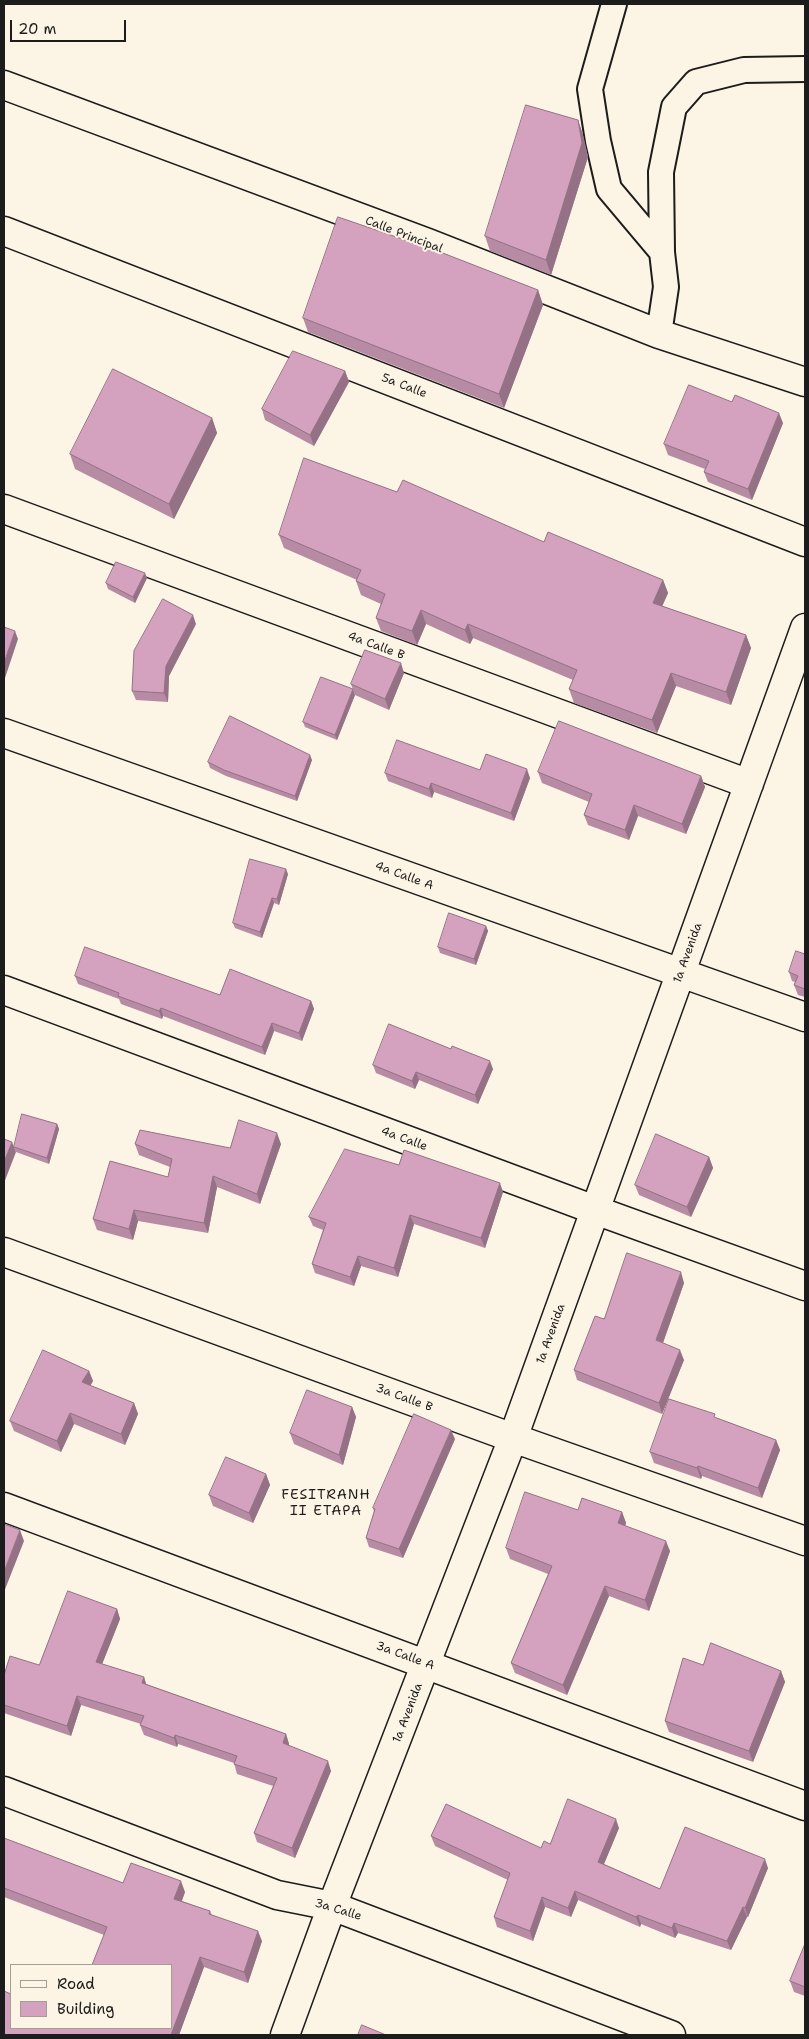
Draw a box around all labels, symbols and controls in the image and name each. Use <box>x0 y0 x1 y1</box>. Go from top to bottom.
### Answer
scale bar <box>12 10 129 42</box>
text: 20 m <box>18 19 57 39</box>
street label: Calle Principal <box>363 214 445 256</box>
street label: 5a Calle <box>379 371 429 401</box>
street label: 4a Calle B <box>346 629 406 663</box>
street label: 4a Calle A <box>373 859 435 893</box>
street label: 1a Avenida <box>670 921 706 985</box>
street label: 4a Calle <box>379 1124 429 1154</box>
street label: 1a Avenida <box>533 1302 569 1366</box>
street label: 3a Calle B <box>374 1381 434 1415</box>
district label: FESITRANH II ETAPA <box>280 1487 372 1520</box>
street label: 3a Calle A <box>374 1639 436 1673</box>
street label: 1a Avenida <box>390 1681 426 1745</box>
street label: 3a Calle <box>313 1896 363 1924</box>
legend <box>10 1964 172 2029</box>
text: Road <box>57 1974 95 1994</box>
text: Building <box>57 1999 114 2019</box>

